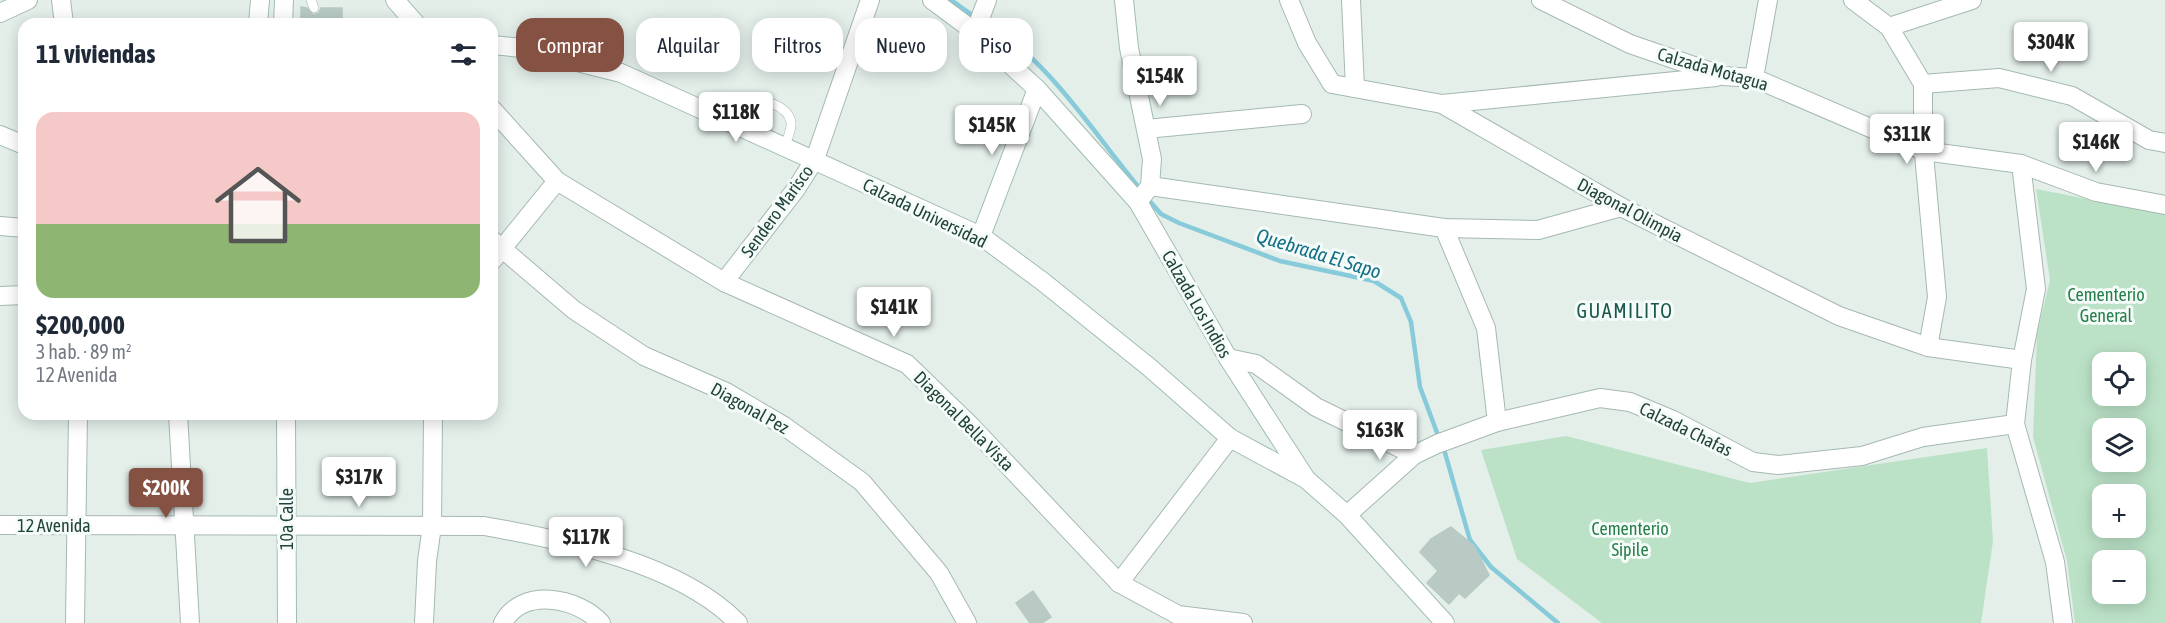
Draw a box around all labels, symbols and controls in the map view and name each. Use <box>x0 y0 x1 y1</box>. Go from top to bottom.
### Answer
chip: Comprar <box>516 18 624 72</box>
chip: Alquilar <box>636 18 740 72</box>
chip: Filtros <box>752 18 843 72</box>
chip: Nuevo <box>855 18 947 72</box>
chip: Piso <box>959 18 1033 72</box>
pin: $304K <box>2009 22 2093 73</box>
text: $304K <box>2028 30 2074 53</box>
icon: filters <box>447 38 480 71</box>
text: 11 viviendas <box>36 39 155 69</box>
street label: Calzada Motagua <box>1655 43 1771 95</box>
pin: $154K <box>1118 56 1202 107</box>
text: $154K <box>1137 64 1183 87</box>
pin: $118K <box>694 92 778 143</box>
text: $118K <box>713 100 759 123</box>
pin: $145K <box>950 105 1034 156</box>
text: $145K <box>969 113 1015 136</box>
pin: $311K <box>1865 114 1949 165</box>
text: $311K <box>1884 122 1930 145</box>
pin: $146K <box>2054 122 2138 173</box>
text: $146K <box>2073 130 2119 153</box>
icon: home <box>204 151 312 259</box>
street label: Sendero Marisco <box>737 161 817 261</box>
street label: Diagonal Olimpia <box>1574 173 1686 247</box>
street label: Calzada Universidad <box>859 174 991 252</box>
water label: Quebrada El Sapo <box>1254 223 1384 283</box>
street label: Calzada Los Indios <box>1158 247 1236 361</box>
park label: Cementerio General <box>2067 284 2145 326</box>
pin: $141K <box>852 287 936 338</box>
text: $141K <box>871 295 917 318</box>
district label: GUAMILITO <box>1576 299 1674 322</box>
text: $200,000 <box>36 310 125 340</box>
text: 3 hab. · 89 m² <box>36 340 131 363</box>
map controls <box>2092 352 2146 604</box>
button: locate <box>2092 352 2146 406</box>
text: 12 Avenida <box>36 363 118 386</box>
street label: Diagonal Bella Vista <box>910 367 1018 475</box>
street label: Diagonal Pez <box>707 378 793 438</box>
street label: Calzada Chafas <box>1636 398 1736 460</box>
pin: $163K <box>1338 410 1422 461</box>
text: $163K <box>1357 418 1403 441</box>
button: layers <box>2092 418 2146 472</box>
pin: $317K <box>317 457 401 508</box>
text: $317K <box>336 465 382 488</box>
pin: $200K <box>124 468 208 519</box>
text: $200K <box>143 476 189 499</box>
button: + <box>2092 484 2146 538</box>
street label: 10a Calle <box>276 488 297 550</box>
street label: 12 Avenida <box>17 515 91 536</box>
pin: $117K <box>544 517 628 568</box>
park label: Cementerio Sipile <box>1591 518 1669 560</box>
text: $117K <box>563 525 609 548</box>
button: − <box>2092 550 2146 604</box>

